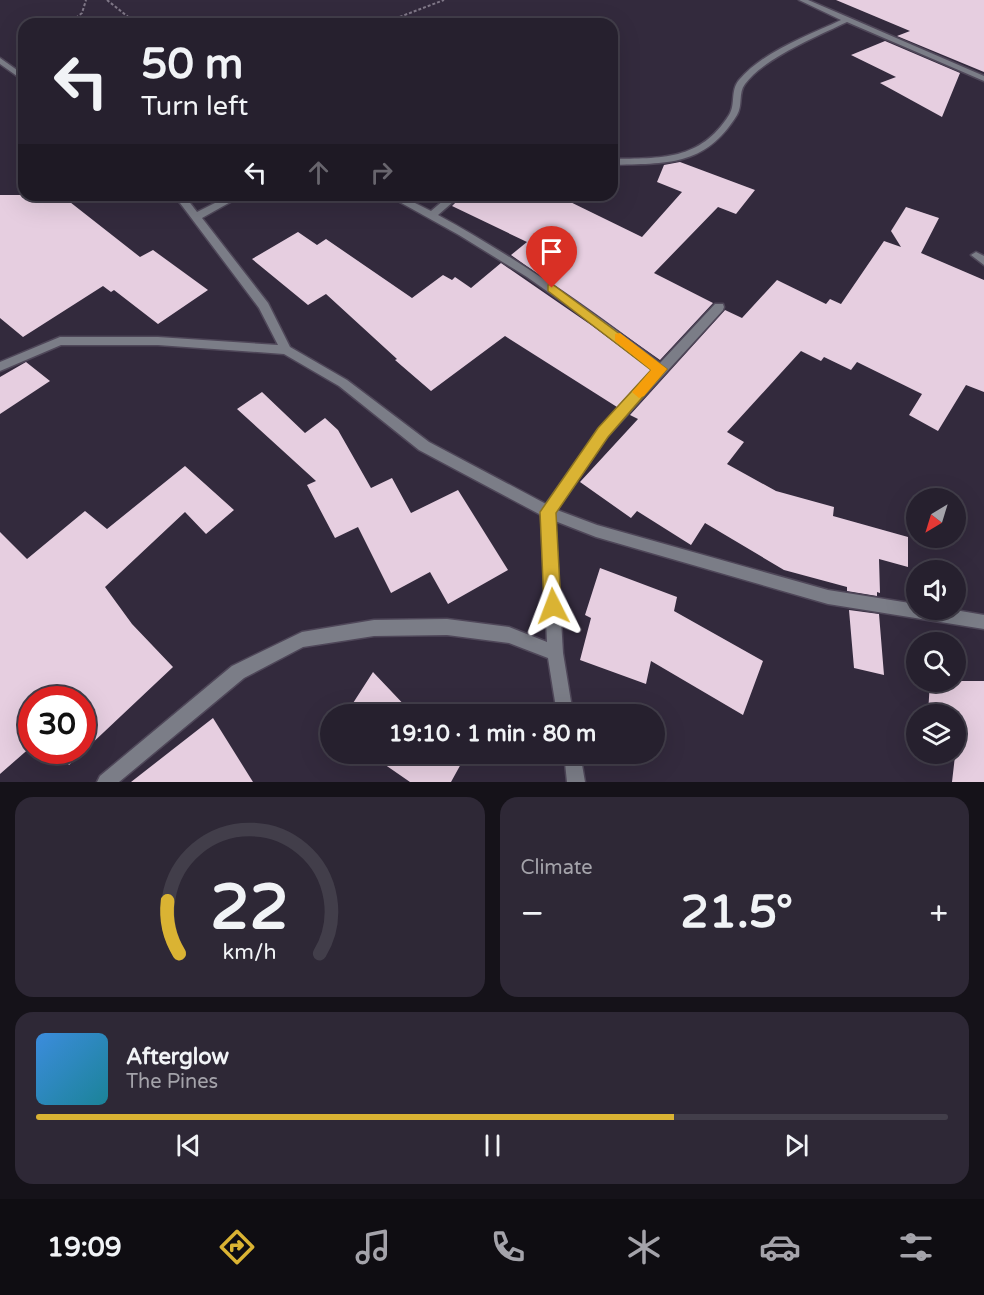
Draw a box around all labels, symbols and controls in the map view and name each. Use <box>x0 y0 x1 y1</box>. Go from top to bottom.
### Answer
text: 50 m <box>141 39 243 90</box>
icon: left <box>42 42 120 120</box>
text: Turn left <box>141 90 248 123</box>
icon: left <box>239 156 272 189</box>
icon: ahead <box>302 156 335 189</box>
icon: right <box>365 156 398 189</box>
pin <box>526 226 577 288</box>
icon: arrive <box>535 235 568 268</box>
north arrow <box>906 488 966 548</box>
map controls <box>906 488 966 764</box>
button: sound <box>906 560 966 620</box>
position arrow <box>521 574 585 638</box>
button: search <box>906 632 966 692</box>
speed limit sign: 30 <box>18 686 96 764</box>
button: layers <box>906 704 966 764</box>
text: 19:10 · 1 min · 80 m <box>389 721 596 747</box>
text: Climate <box>521 856 593 880</box>
text: 22 <box>211 871 289 946</box>
text: 21.5° <box>680 886 793 940</box>
text: − <box>521 894 544 933</box>
text: + <box>929 894 948 933</box>
text: km/h <box>223 939 277 965</box>
text: Afterglow <box>126 1044 229 1070</box>
text: The Pines <box>126 1070 218 1094</box>
icon: previous <box>172 1129 205 1162</box>
icon: pause <box>476 1129 509 1162</box>
icon: next <box>780 1129 813 1162</box>
icon: directions <box>216 1226 258 1268</box>
icon: music <box>352 1226 394 1268</box>
icon: phone <box>487 1226 529 1268</box>
icon: climate <box>623 1226 665 1268</box>
icon: car <box>759 1226 801 1268</box>
icon: filters <box>895 1226 937 1268</box>
text: 19:09 <box>47 1231 122 1264</box>

